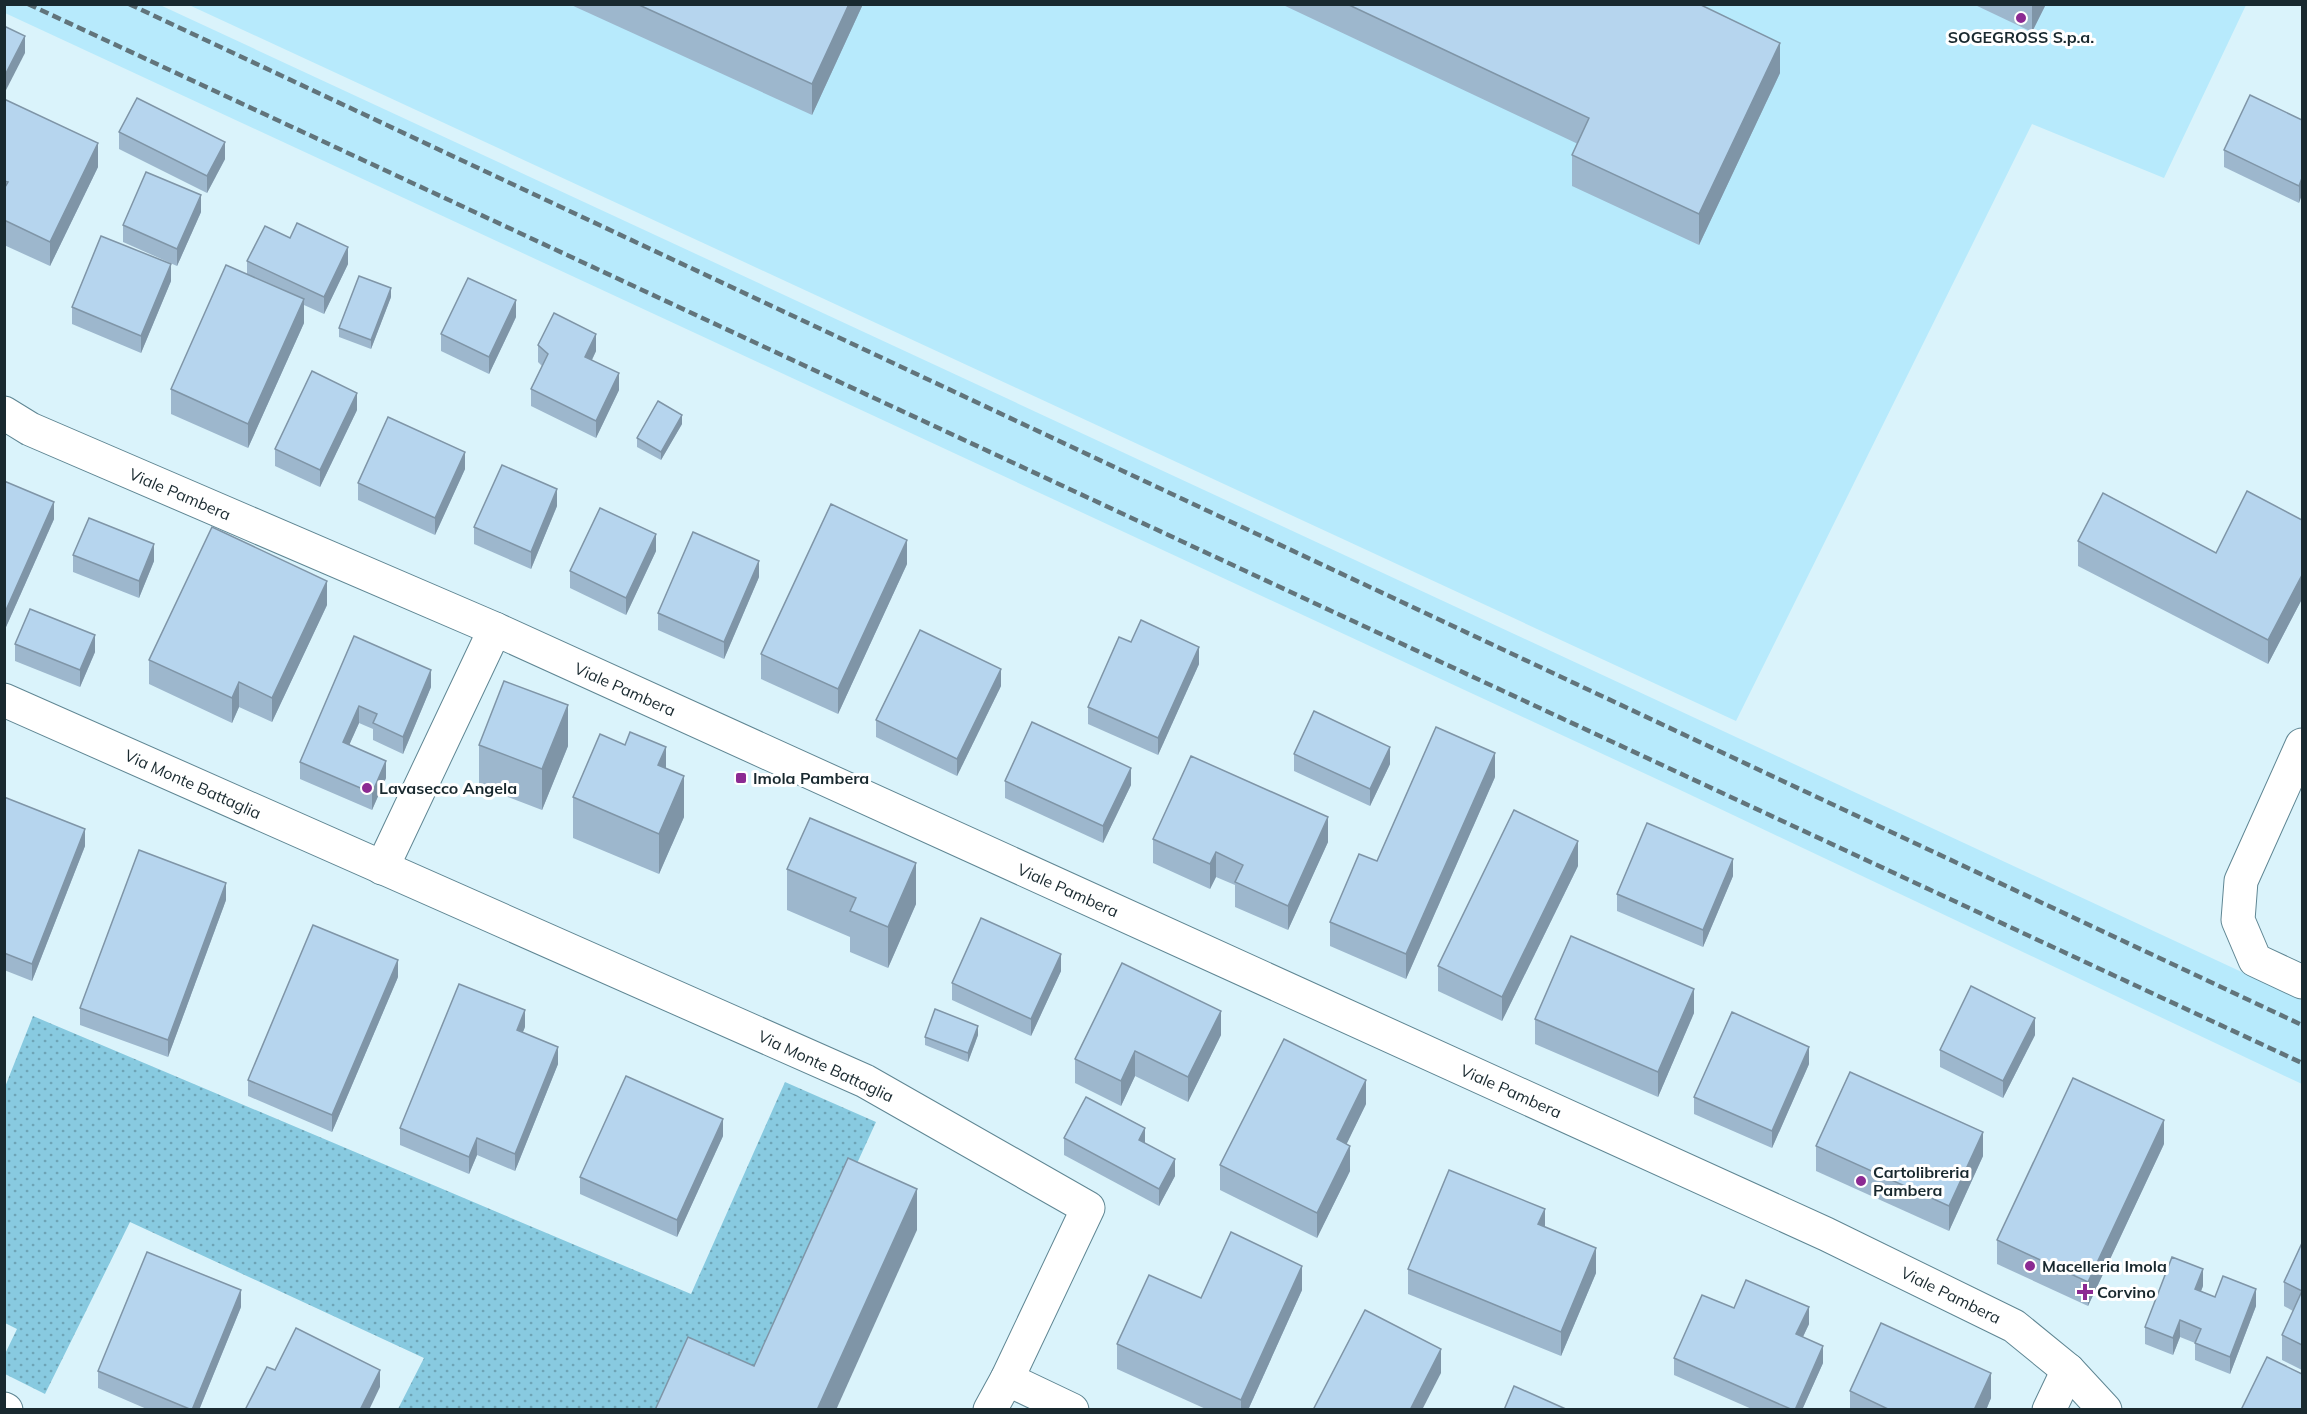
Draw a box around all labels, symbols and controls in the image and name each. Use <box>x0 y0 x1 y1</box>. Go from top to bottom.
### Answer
marker: SOGEGROSS S.p.a. <box>2014 11 2028 25</box>
place label: SOGEGROSS S.p.a. <box>1948 27 2094 47</box>
street label: Viale Pambera <box>126 464 234 524</box>
street label: Viale Pambera <box>571 658 679 720</box>
street label: Via Monte Battaglia <box>122 745 264 823</box>
place label: Imola Pambera <box>753 768 869 788</box>
marker: Imola Pambera <box>734 771 748 785</box>
place label: Lavasecco Angela <box>379 778 517 798</box>
marker: Lavasecco Angela <box>360 781 374 795</box>
street label: Viale Pambera <box>1014 859 1122 921</box>
street label: Via Monte Battaglia <box>755 1026 897 1106</box>
street label: Viale Pambera <box>1457 1060 1565 1122</box>
place label: Cartolibreria Pambera <box>1873 1162 1969 1200</box>
marker: Cartolibreria Pambera <box>1854 1174 1868 1188</box>
place label: Macelleria Imola <box>2042 1256 2167 1276</box>
marker: Macelleria Imola <box>2023 1259 2037 1273</box>
street label: Viale Pambera <box>1898 1262 2004 1328</box>
place label: Corvino <box>2097 1282 2156 1302</box>
marker: Corvino <box>2078 1285 2092 1299</box>

